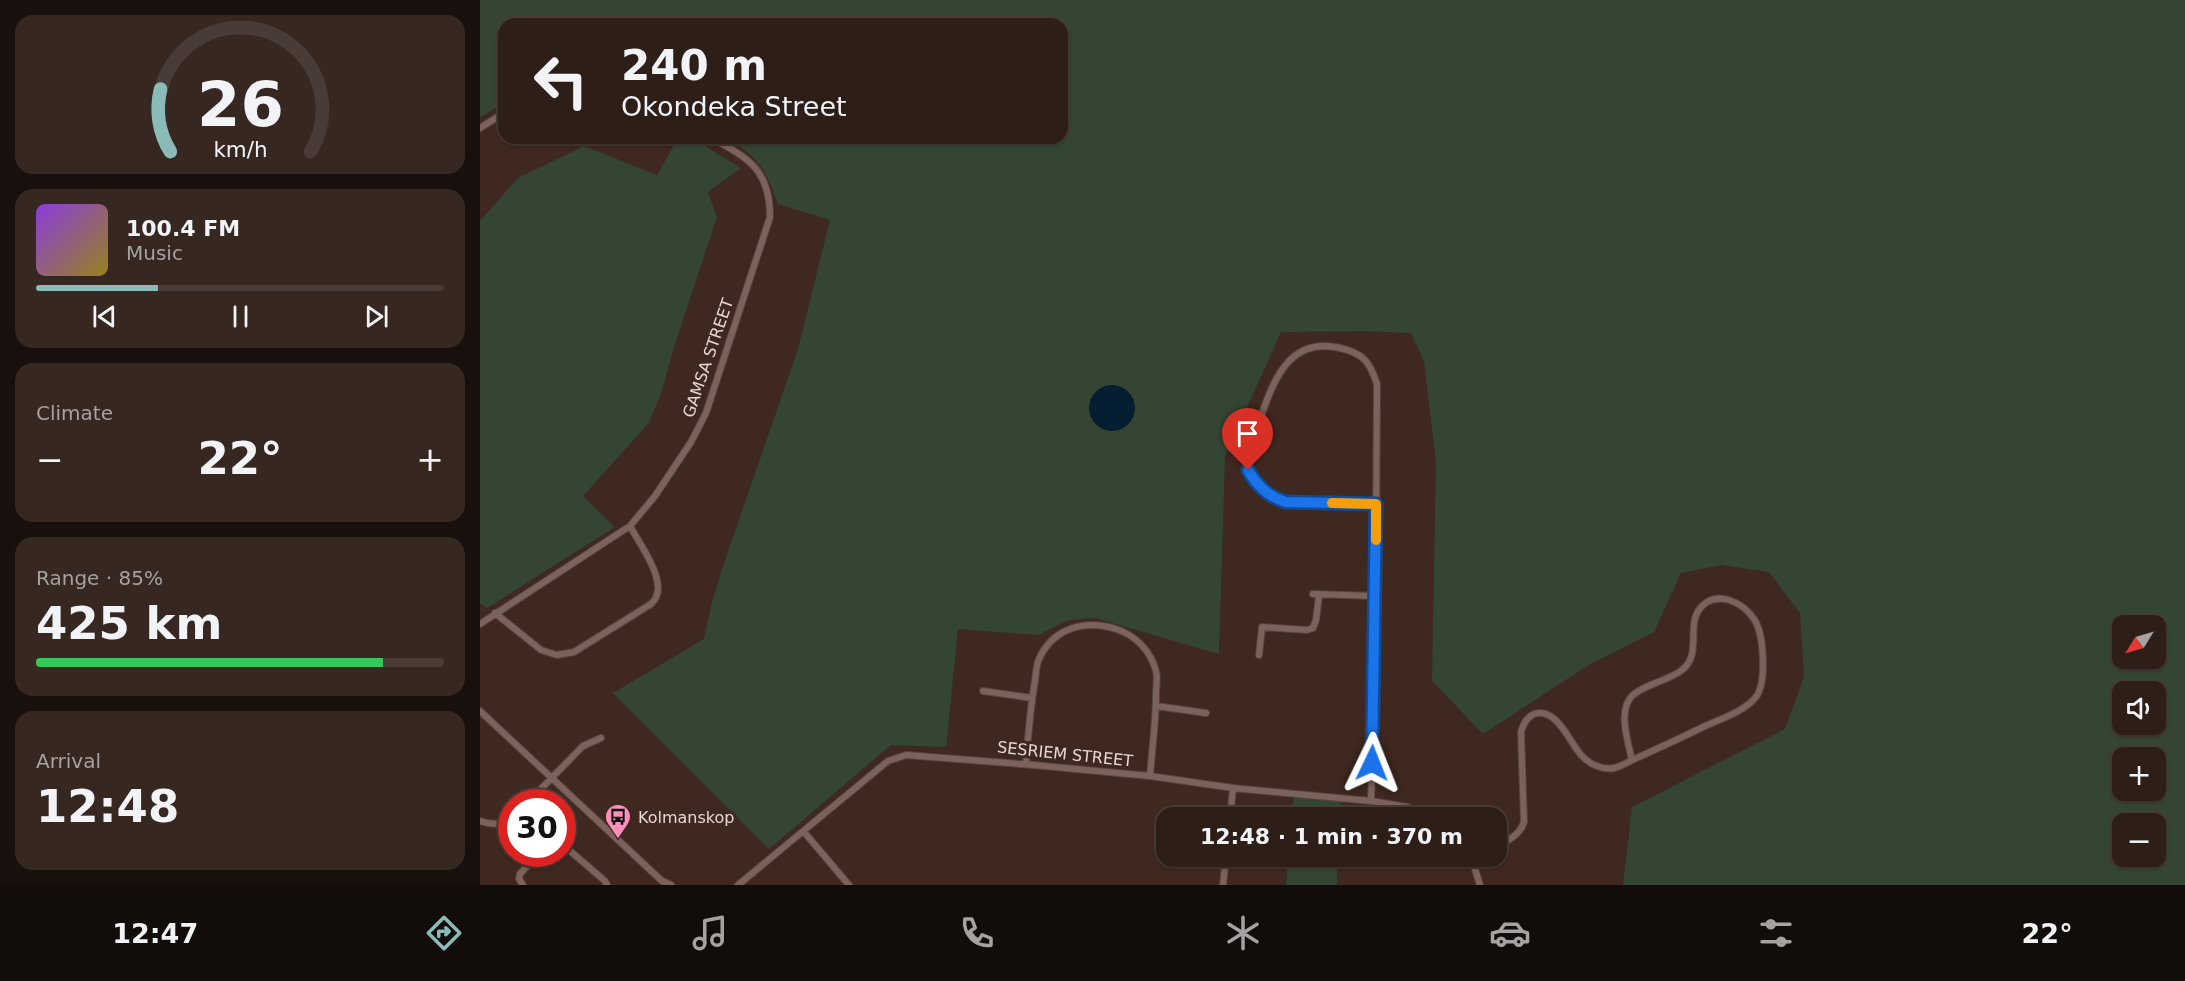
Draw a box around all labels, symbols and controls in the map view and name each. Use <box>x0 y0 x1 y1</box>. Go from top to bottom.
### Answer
text: 240 m <box>621 41 767 90</box>
icon: left <box>522 42 600 120</box>
text: 26 <box>197 68 283 141</box>
text: Okondeka Street <box>621 91 847 122</box>
text: km/h <box>213 137 267 162</box>
text: 100.4 FM <box>126 216 240 241</box>
text: Music <box>126 241 183 265</box>
street label: GAMSA STREET <box>679 296 737 420</box>
icon: previous <box>88 300 121 333</box>
icon: pause <box>224 300 257 333</box>
icon: next <box>360 300 393 333</box>
text: Climate <box>36 401 113 425</box>
pin <box>1222 408 1273 470</box>
icon: arrive <box>1231 417 1264 450</box>
text: 22° <box>197 432 283 485</box>
text: − <box>36 440 64 479</box>
text: + <box>416 440 444 479</box>
text: Range · 85% <box>36 566 163 590</box>
text: 425 km <box>36 597 222 650</box>
north arrow <box>2112 615 2166 669</box>
map controls <box>2112 615 2166 867</box>
button: sound <box>2112 681 2166 735</box>
position arrow <box>1340 731 1404 795</box>
street label: SESRIEM STREET <box>996 737 1134 771</box>
button: + <box>2112 747 2166 801</box>
text: Arrival <box>36 749 101 773</box>
text: 12:48 <box>36 780 179 833</box>
speed limit sign: 30 <box>498 789 576 867</box>
bus stop icon: Kolmanskop <box>603 802 633 840</box>
place label: Kolmanskop <box>638 808 734 827</box>
button: − <box>2112 813 2166 867</box>
text: 12:48 · 1 min · 370 m <box>1200 824 1463 849</box>
icon: directions <box>423 912 465 954</box>
icon: music <box>689 912 731 954</box>
icon: phone <box>956 912 998 954</box>
icon: climate <box>1222 912 1264 954</box>
icon: car <box>1489 912 1531 954</box>
icon: filters <box>1755 912 1797 954</box>
text: 12:47 <box>112 918 198 949</box>
text: 22° <box>2022 918 2073 949</box>

